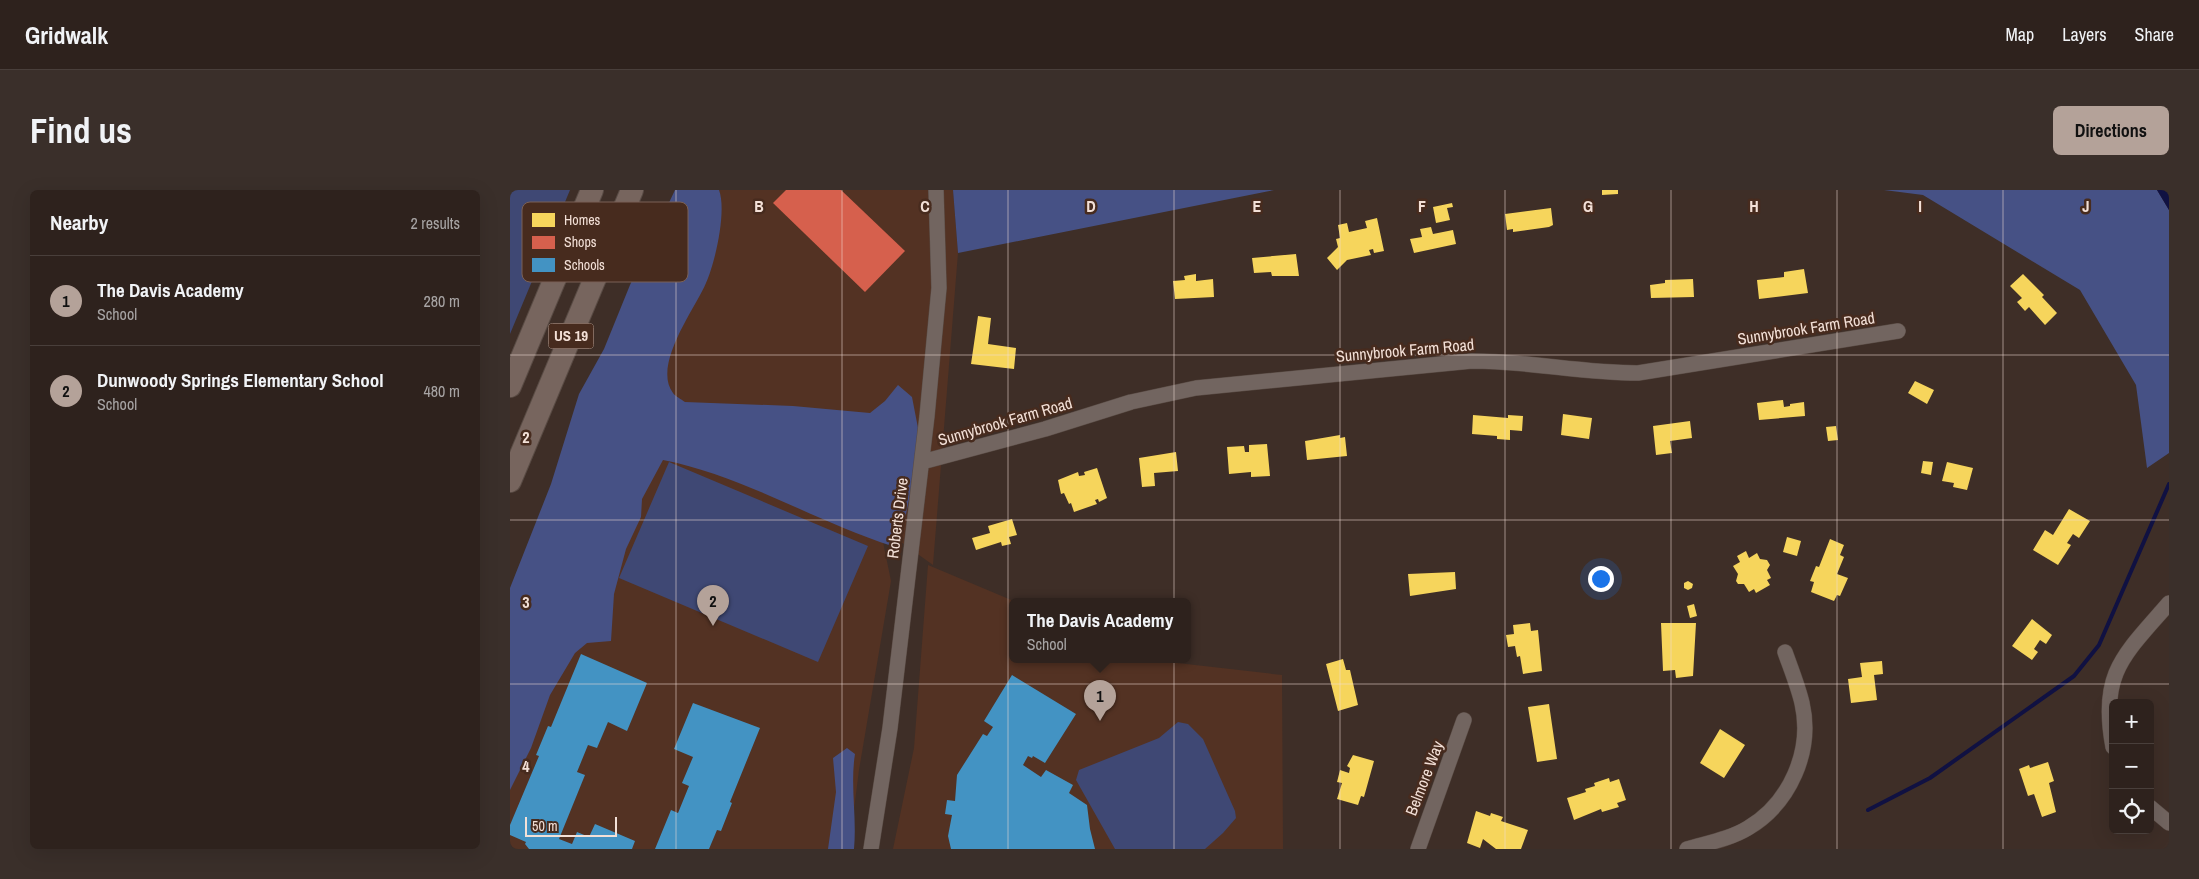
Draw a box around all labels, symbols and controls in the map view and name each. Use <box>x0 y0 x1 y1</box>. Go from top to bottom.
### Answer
text: Gridwalk <box>25 19 108 51</box>
text: Map <box>2006 22 2034 47</box>
text: Layers <box>2062 22 2107 47</box>
text: Share <box>2135 22 2174 47</box>
button: Directions <box>2053 106 2169 155</box>
text: Find us <box>30 107 132 154</box>
text: B <box>754 195 764 217</box>
text: C <box>920 195 930 217</box>
text: D <box>1086 195 1096 217</box>
text: E <box>1253 195 1262 217</box>
text: F <box>1418 195 1426 217</box>
text: G <box>1583 195 1593 217</box>
text: H <box>1749 195 1759 217</box>
text: I <box>1918 195 1922 217</box>
text: J <box>2082 195 2090 217</box>
legend <box>522 202 688 282</box>
text: Nearby <box>50 208 108 237</box>
text: Homes <box>564 211 601 229</box>
text: 2 results <box>410 212 460 234</box>
text: Shops <box>564 233 597 251</box>
text: Schools <box>564 256 605 274</box>
text: The Davis Academy <box>97 277 244 303</box>
text: 1 <box>62 290 70 312</box>
text: 280 m <box>424 290 460 312</box>
text: School <box>97 303 137 325</box>
street label: Sunnybrook Farm Road <box>1736 306 1876 350</box>
road number: US 19 <box>548 324 594 348</box>
street label: Sunnybrook Farm Road <box>1335 333 1475 367</box>
text: Dunwoody Springs Elementary School <box>97 367 384 393</box>
text: 2 <box>62 380 70 402</box>
text: 480 m <box>424 380 460 402</box>
street label: Sunnybrook Farm Road <box>935 391 1075 451</box>
text: School <box>97 393 137 415</box>
text: 2 <box>522 426 530 448</box>
street label: Roberts Drive <box>881 476 913 560</box>
your location <box>1588 566 1614 592</box>
pin: 2 <box>697 585 729 626</box>
text: 3 <box>522 591 530 613</box>
popup <box>1009 598 1191 663</box>
text: The Davis Academy <box>1027 607 1173 633</box>
text: School <box>1027 633 1067 655</box>
pin: 1 <box>1084 680 1116 721</box>
map controls <box>2109 699 2154 834</box>
button: + <box>2109 699 2154 744</box>
street label: Belmore Way <box>1400 737 1448 818</box>
button: − <box>2109 744 2154 789</box>
text: 4 <box>522 755 530 777</box>
button: locate <box>2109 789 2154 834</box>
scale bar <box>525 814 618 837</box>
text: 50 m <box>532 817 558 835</box>

